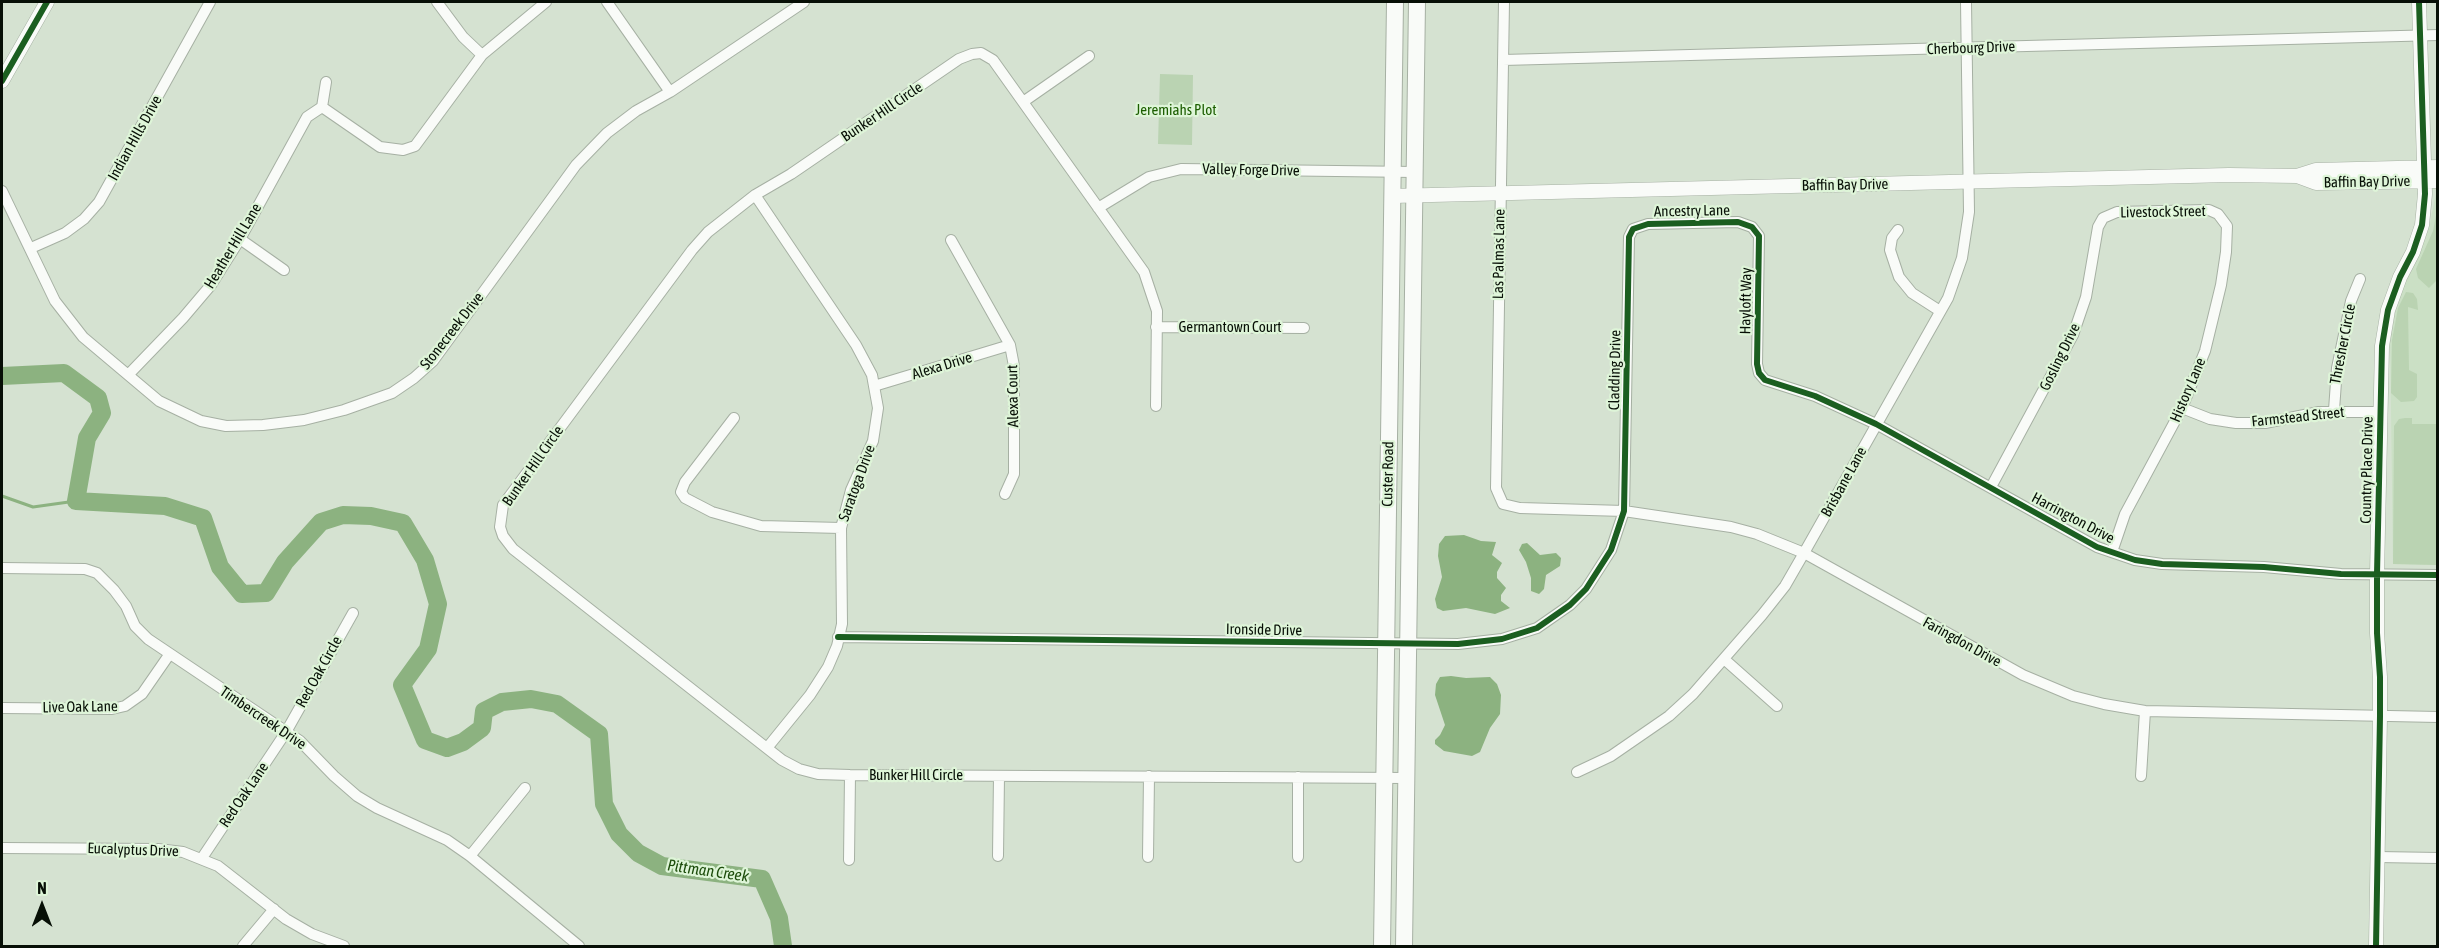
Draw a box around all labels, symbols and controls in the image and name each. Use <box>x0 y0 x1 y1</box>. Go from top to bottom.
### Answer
street label: Cherbourg Drive <box>1927 37 2015 59</box>
street label: Bunker Hill Circle <box>838 78 926 146</box>
street label: Indian Hills Drive <box>104 92 166 184</box>
park label: Jeremiahs Plot <box>1135 101 1217 119</box>
street label: Valley Forge Drive <box>1202 160 1300 180</box>
street label: Baffin Bay Drive <box>2324 172 2410 192</box>
street label: Baffin Bay Drive <box>1802 175 1888 195</box>
street label: Heather Hill Lane <box>200 200 266 292</box>
street label: Ancestry Lane <box>1654 201 1730 221</box>
street label: Livestock Street <box>2120 202 2206 222</box>
street label: Las Palmas Lane <box>1489 209 1509 299</box>
street label: Hayloft Way <box>1736 267 1756 335</box>
street label: Stonecreek Drive <box>416 289 488 373</box>
street label: Thresher Circle <box>2326 302 2360 386</box>
street label: Germantown Court <box>1178 318 1282 336</box>
street label: Gosling Drive <box>2036 320 2084 394</box>
street label: Cladding Drive <box>1605 330 1625 410</box>
street label: Alexa Drive <box>910 348 974 384</box>
street label: History Lane <box>2166 355 2210 425</box>
street label: Alexa Court <box>1003 365 1023 427</box>
street label: Farmstead Street <box>2251 403 2345 431</box>
street label: Country Place Drive <box>2357 416 2377 524</box>
street label: Bunker Hill Circle <box>499 422 567 510</box>
street label: Custer Road <box>1378 441 1398 507</box>
street label: Saratoga Drive <box>835 442 879 524</box>
street label: Brisbane Lane <box>1817 444 1871 520</box>
street label: Harrington Drive <box>2028 489 2118 547</box>
street label: Faringdon Drive <box>1920 613 2004 671</box>
street label: Ironside Drive <box>1226 620 1302 640</box>
street label: Red Oak Circle <box>292 633 346 711</box>
street label: Timbercreek Drive <box>216 683 310 753</box>
street label: Live Oak Lane <box>42 697 118 717</box>
street label: Red Oak Lane <box>216 759 272 831</box>
street label: Bunker Hill Circle <box>869 766 963 784</box>
street label: Eucalyptus Drive <box>87 839 179 861</box>
water label: Pittman Creek <box>666 856 750 886</box>
north arrow <box>12 876 72 936</box>
text: N <box>37 879 47 897</box>

